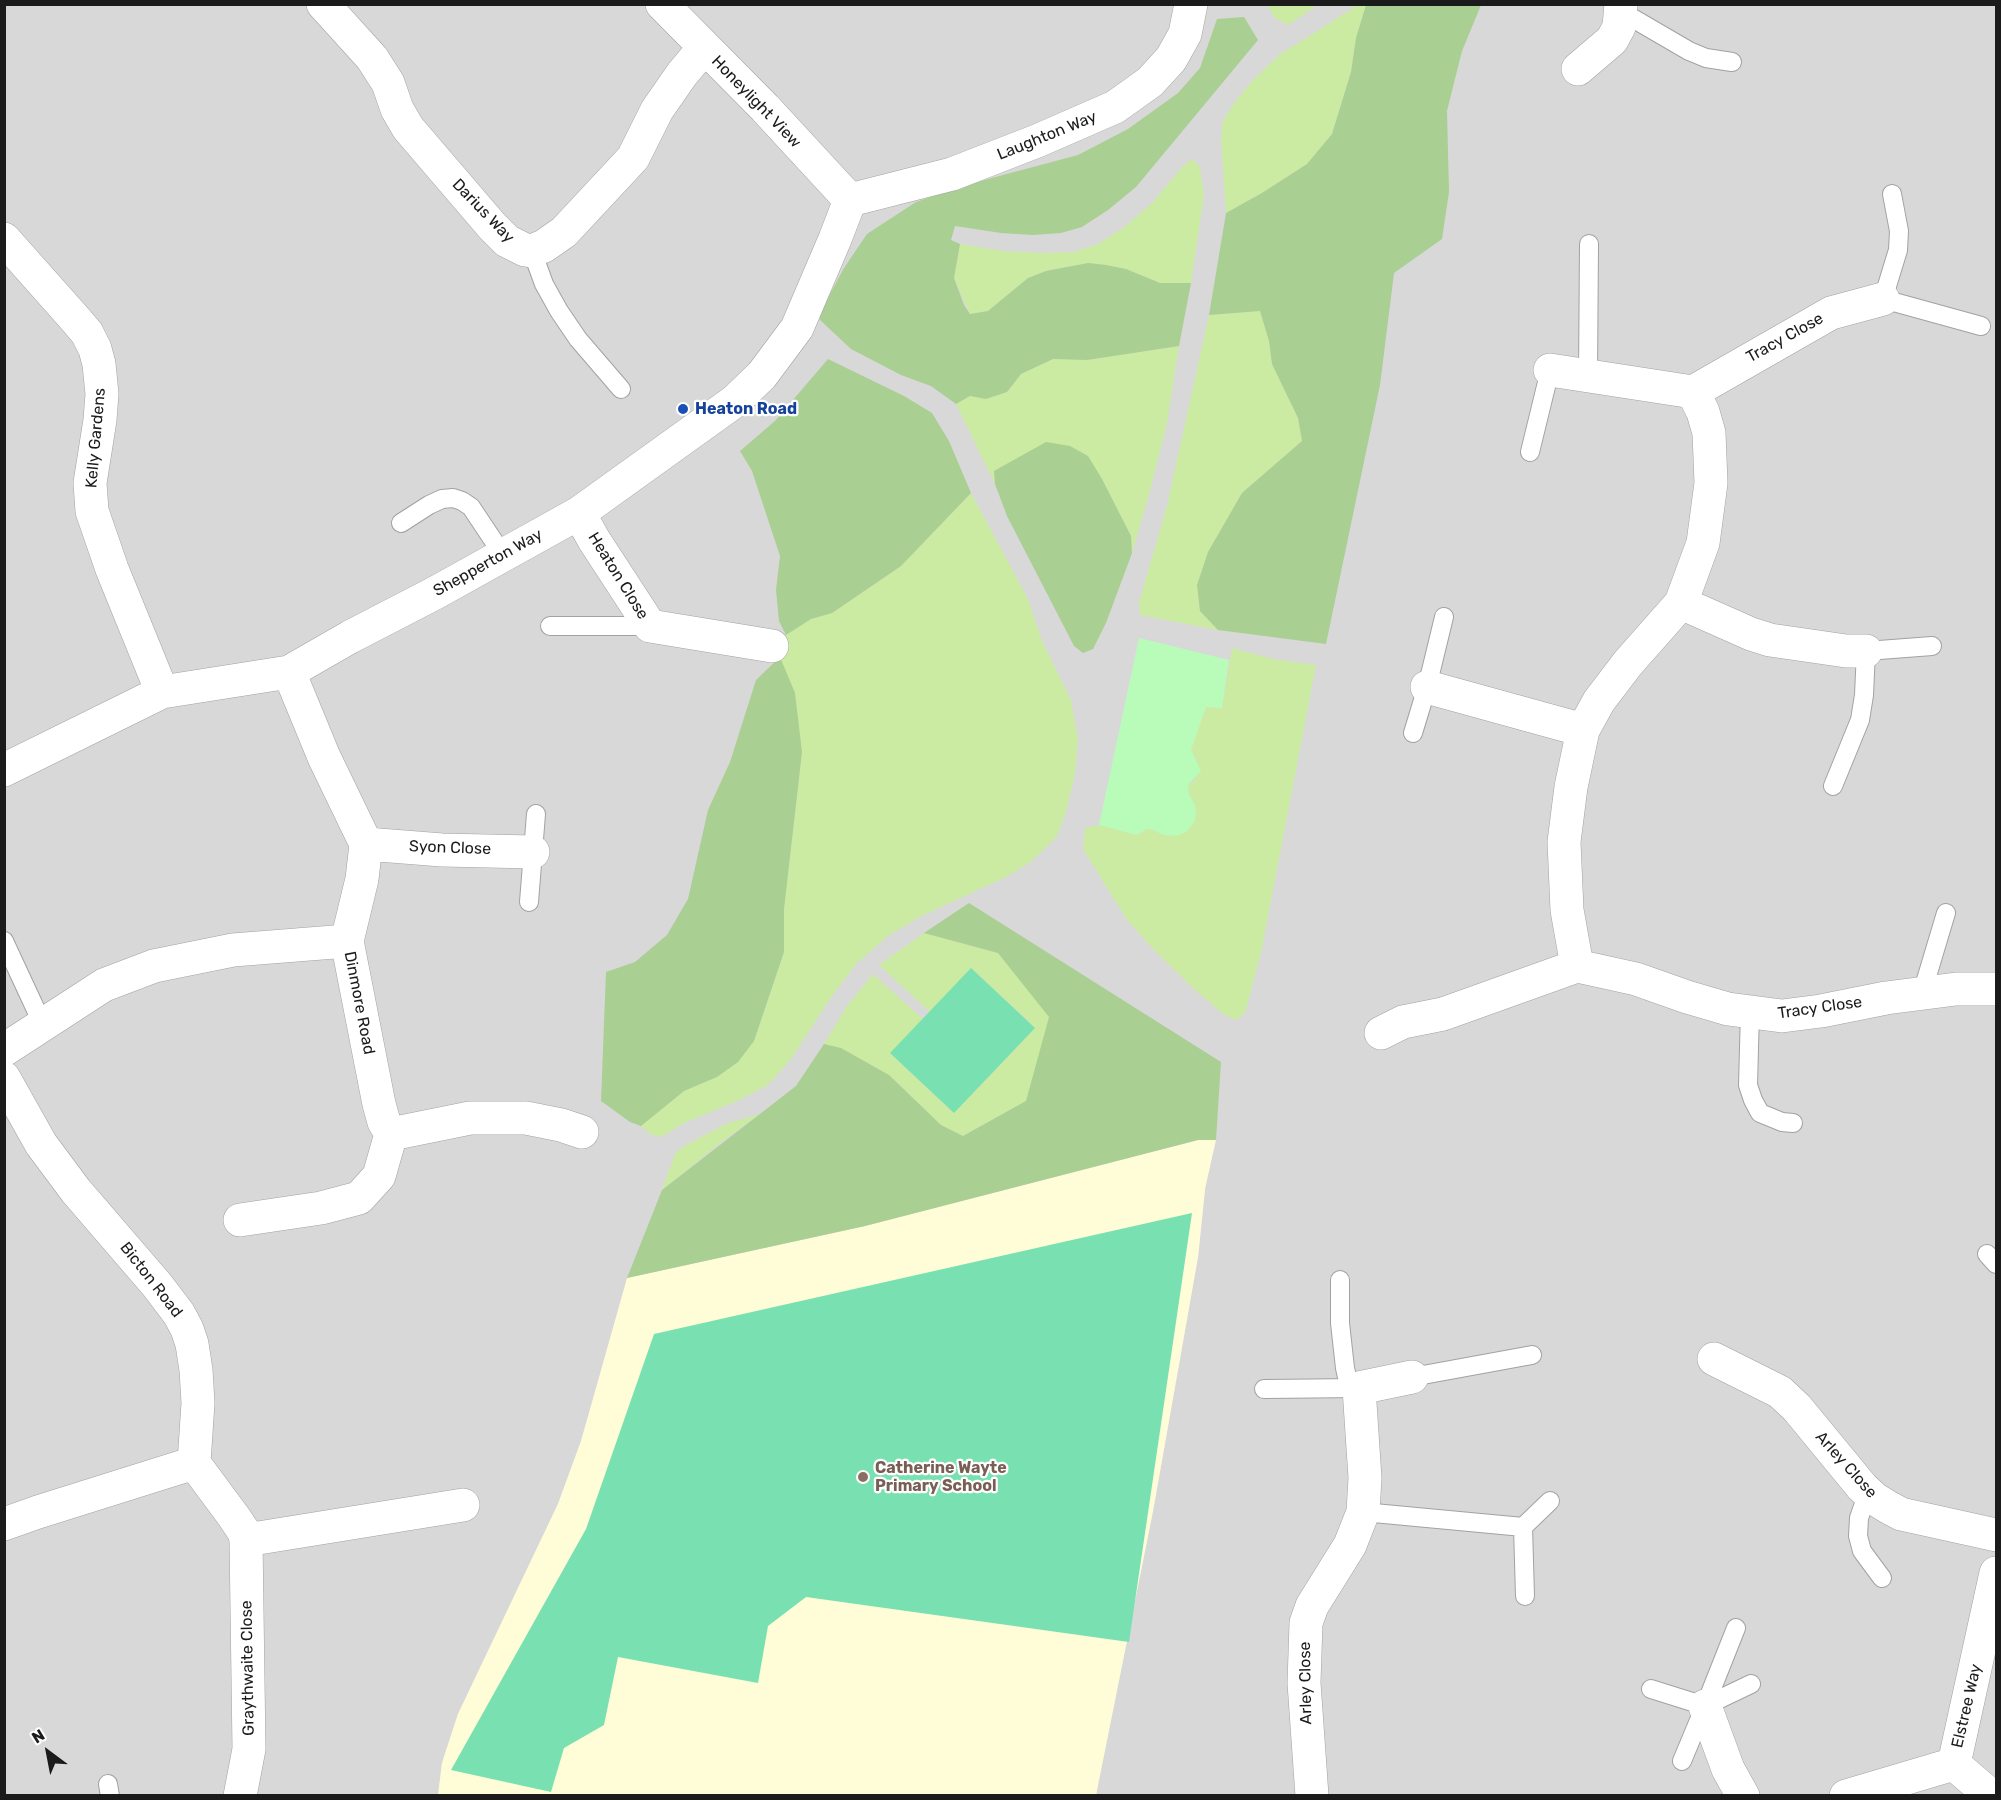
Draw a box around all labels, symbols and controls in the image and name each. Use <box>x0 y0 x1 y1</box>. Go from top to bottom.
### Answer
street label: Honeylight View <box>707 52 805 152</box>
street label: Laughton Way <box>994 107 1100 165</box>
street label: Darius Way <box>448 175 518 247</box>
street label: Tracy Close <box>1743 309 1827 367</box>
street label: Kelly Gardens <box>82 387 110 489</box>
place label: Heaton Road <box>695 399 797 419</box>
marker: Heaton Road <box>676 402 690 416</box>
street label: Shepperton Way <box>430 525 546 601</box>
street label: Heaton Close <box>584 529 652 623</box>
street label: Syon Close <box>409 837 491 859</box>
street label: Dinmore Road <box>340 950 378 1056</box>
street label: Tracy Close <box>1777 993 1863 1023</box>
street label: Bicton Road <box>116 1238 186 1322</box>
street label: Arley Close <box>1811 1428 1881 1502</box>
place label: Catherine Wayte Primary School <box>875 1458 1007 1496</box>
marker: Catherine Wayte Primary School <box>856 1470 870 1484</box>
street label: Graythwaite Close <box>237 1600 259 1736</box>
street label: Arley Close <box>1296 1641 1316 1725</box>
street label: Elstree Way <box>1948 1662 1986 1750</box>
north arrow <box>18 1722 78 1782</box>
text: N <box>28 1725 48 1747</box>

